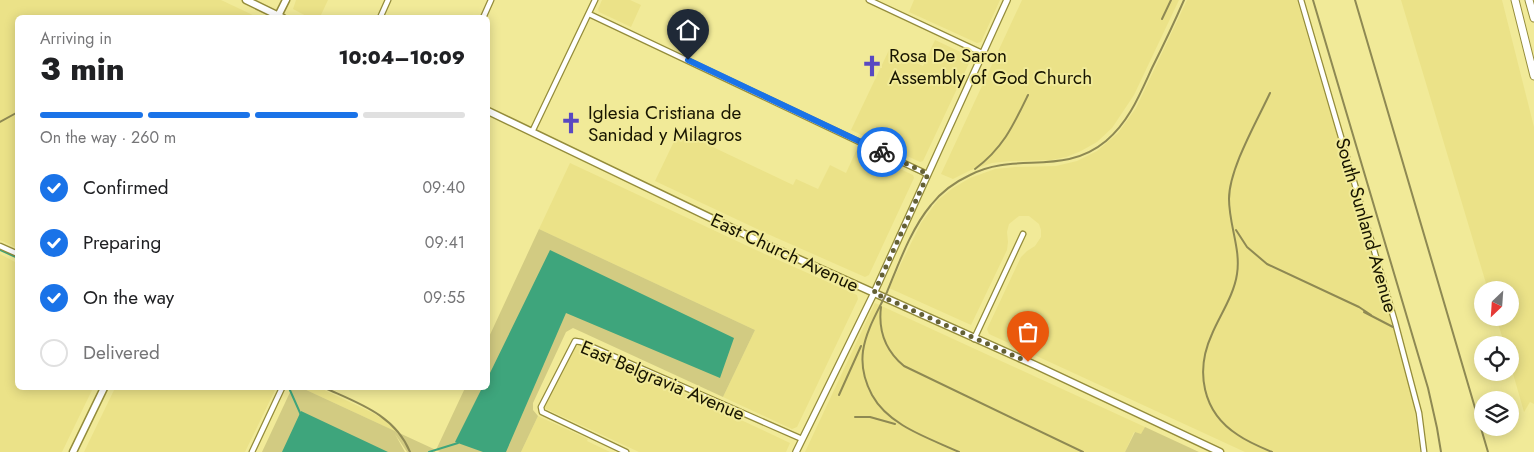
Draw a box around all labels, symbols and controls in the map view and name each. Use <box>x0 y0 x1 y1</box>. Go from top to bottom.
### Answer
pin <box>667 9 709 60</box>
icon: home <box>674 16 702 44</box>
text: Arriving in <box>40 27 112 50</box>
place label: Rosa De Saron Assembly of God Church <box>889 42 1092 91</box>
text: 10:04–10:09 <box>338 44 465 71</box>
text: 3 min <box>40 46 125 92</box>
church icon: Rosa De Saron Assembly of God Church <box>859 53 885 79</box>
place label: Iglesia Cristiana de Sanidad y Milagros <box>588 99 742 148</box>
church icon: Iglesia Cristiana de Sanidad y Milagros <box>558 110 584 136</box>
text: On the way · 260 m <box>40 126 176 149</box>
courier <box>857 127 907 177</box>
street label: South Sunland Avenue <box>1329 135 1404 316</box>
icon: bike <box>868 138 896 166</box>
icon: check <box>40 174 68 202</box>
text: Confirmed <box>83 174 169 201</box>
text: 09:40 <box>422 176 465 199</box>
street label: East Church Avenue <box>706 206 863 299</box>
icon: check <box>40 229 68 257</box>
text: Preparing <box>83 229 161 256</box>
text: 09:41 <box>425 231 465 254</box>
north arrow <box>1474 281 1519 326</box>
map controls <box>1474 281 1519 436</box>
icon: check <box>40 284 68 312</box>
text: On the way <box>83 284 174 311</box>
text: 09:55 <box>423 286 465 309</box>
pin <box>1007 311 1049 362</box>
icon: bag <box>1014 318 1042 346</box>
street label: East Belgravia Avenue <box>577 334 749 427</box>
button: locate <box>1474 336 1519 381</box>
text: Delivered <box>83 339 160 366</box>
button: layers <box>1474 391 1519 436</box>

